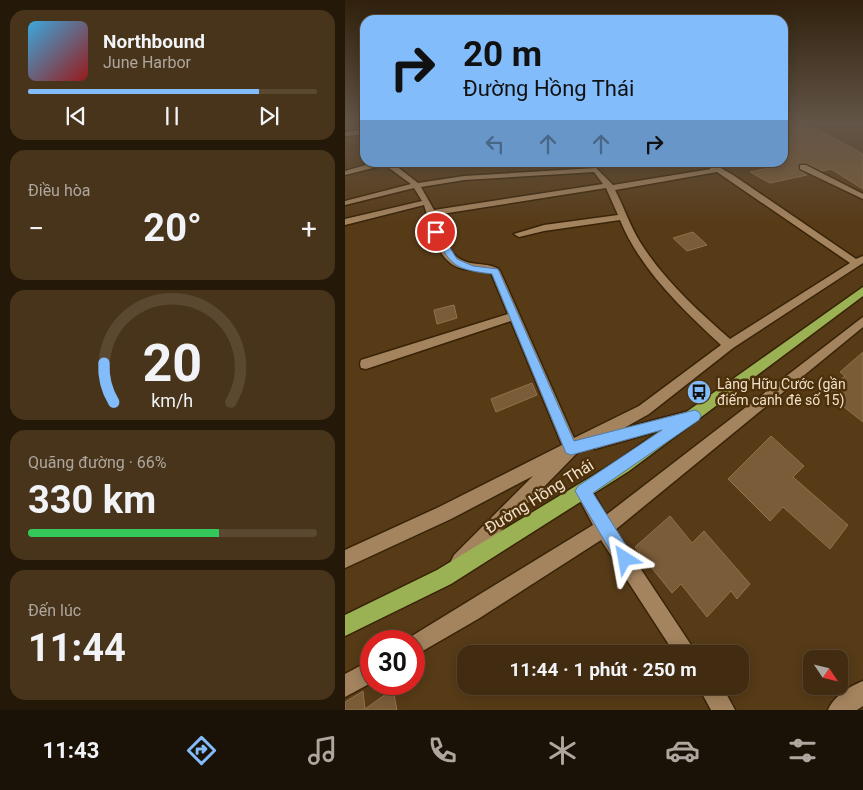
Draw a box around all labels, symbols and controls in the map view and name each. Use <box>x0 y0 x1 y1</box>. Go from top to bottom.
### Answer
text: Northbound <box>103 30 205 53</box>
text: 20 m <box>463 34 542 75</box>
icon: right <box>380 35 445 100</box>
text: June Harbor <box>103 53 191 72</box>
text: Đường Hồng Thái <box>463 76 634 101</box>
icon: previous <box>62 102 90 130</box>
icon: pause <box>158 102 186 130</box>
icon: next <box>255 102 283 130</box>
icon: left <box>481 130 509 158</box>
icon: ahead <box>534 130 562 158</box>
icon: ahead <box>587 130 615 158</box>
icon: right <box>640 130 668 158</box>
text: Điều hòa <box>28 181 91 200</box>
text: 20° <box>143 206 202 250</box>
pin <box>415 211 457 253</box>
text: − <box>28 212 44 245</box>
text: + <box>301 212 317 245</box>
icon: arrive <box>422 218 450 246</box>
text: 20 <box>143 333 202 394</box>
place label: Làng Hữu Cước (gần điếm canh đê số 15) <box>717 376 846 409</box>
bus stop icon: Làng Hữu Cước (gần điếm canh đê số 15) <box>686 379 712 405</box>
text: km/h <box>152 390 193 411</box>
text: Quãng đường · 66% <box>28 453 167 472</box>
street label: Đường Hồng Thái <box>481 455 597 537</box>
text: 330 km <box>28 478 156 522</box>
position arrow <box>598 532 650 584</box>
text: Đến lúc <box>28 601 81 620</box>
text: 11:44 <box>28 626 126 670</box>
speed limit sign: 30 <box>360 630 425 695</box>
north arrow <box>803 650 847 695</box>
map controls <box>803 650 848 695</box>
text: 11:44 · 1 phút · 250 m <box>509 658 697 681</box>
icon: directions <box>184 733 219 768</box>
icon: music <box>305 733 340 768</box>
icon: phone <box>425 733 460 768</box>
icon: climate <box>545 733 580 768</box>
icon: car <box>665 733 700 768</box>
icon: filters <box>785 733 820 768</box>
text: 11:43 <box>43 738 99 763</box>

